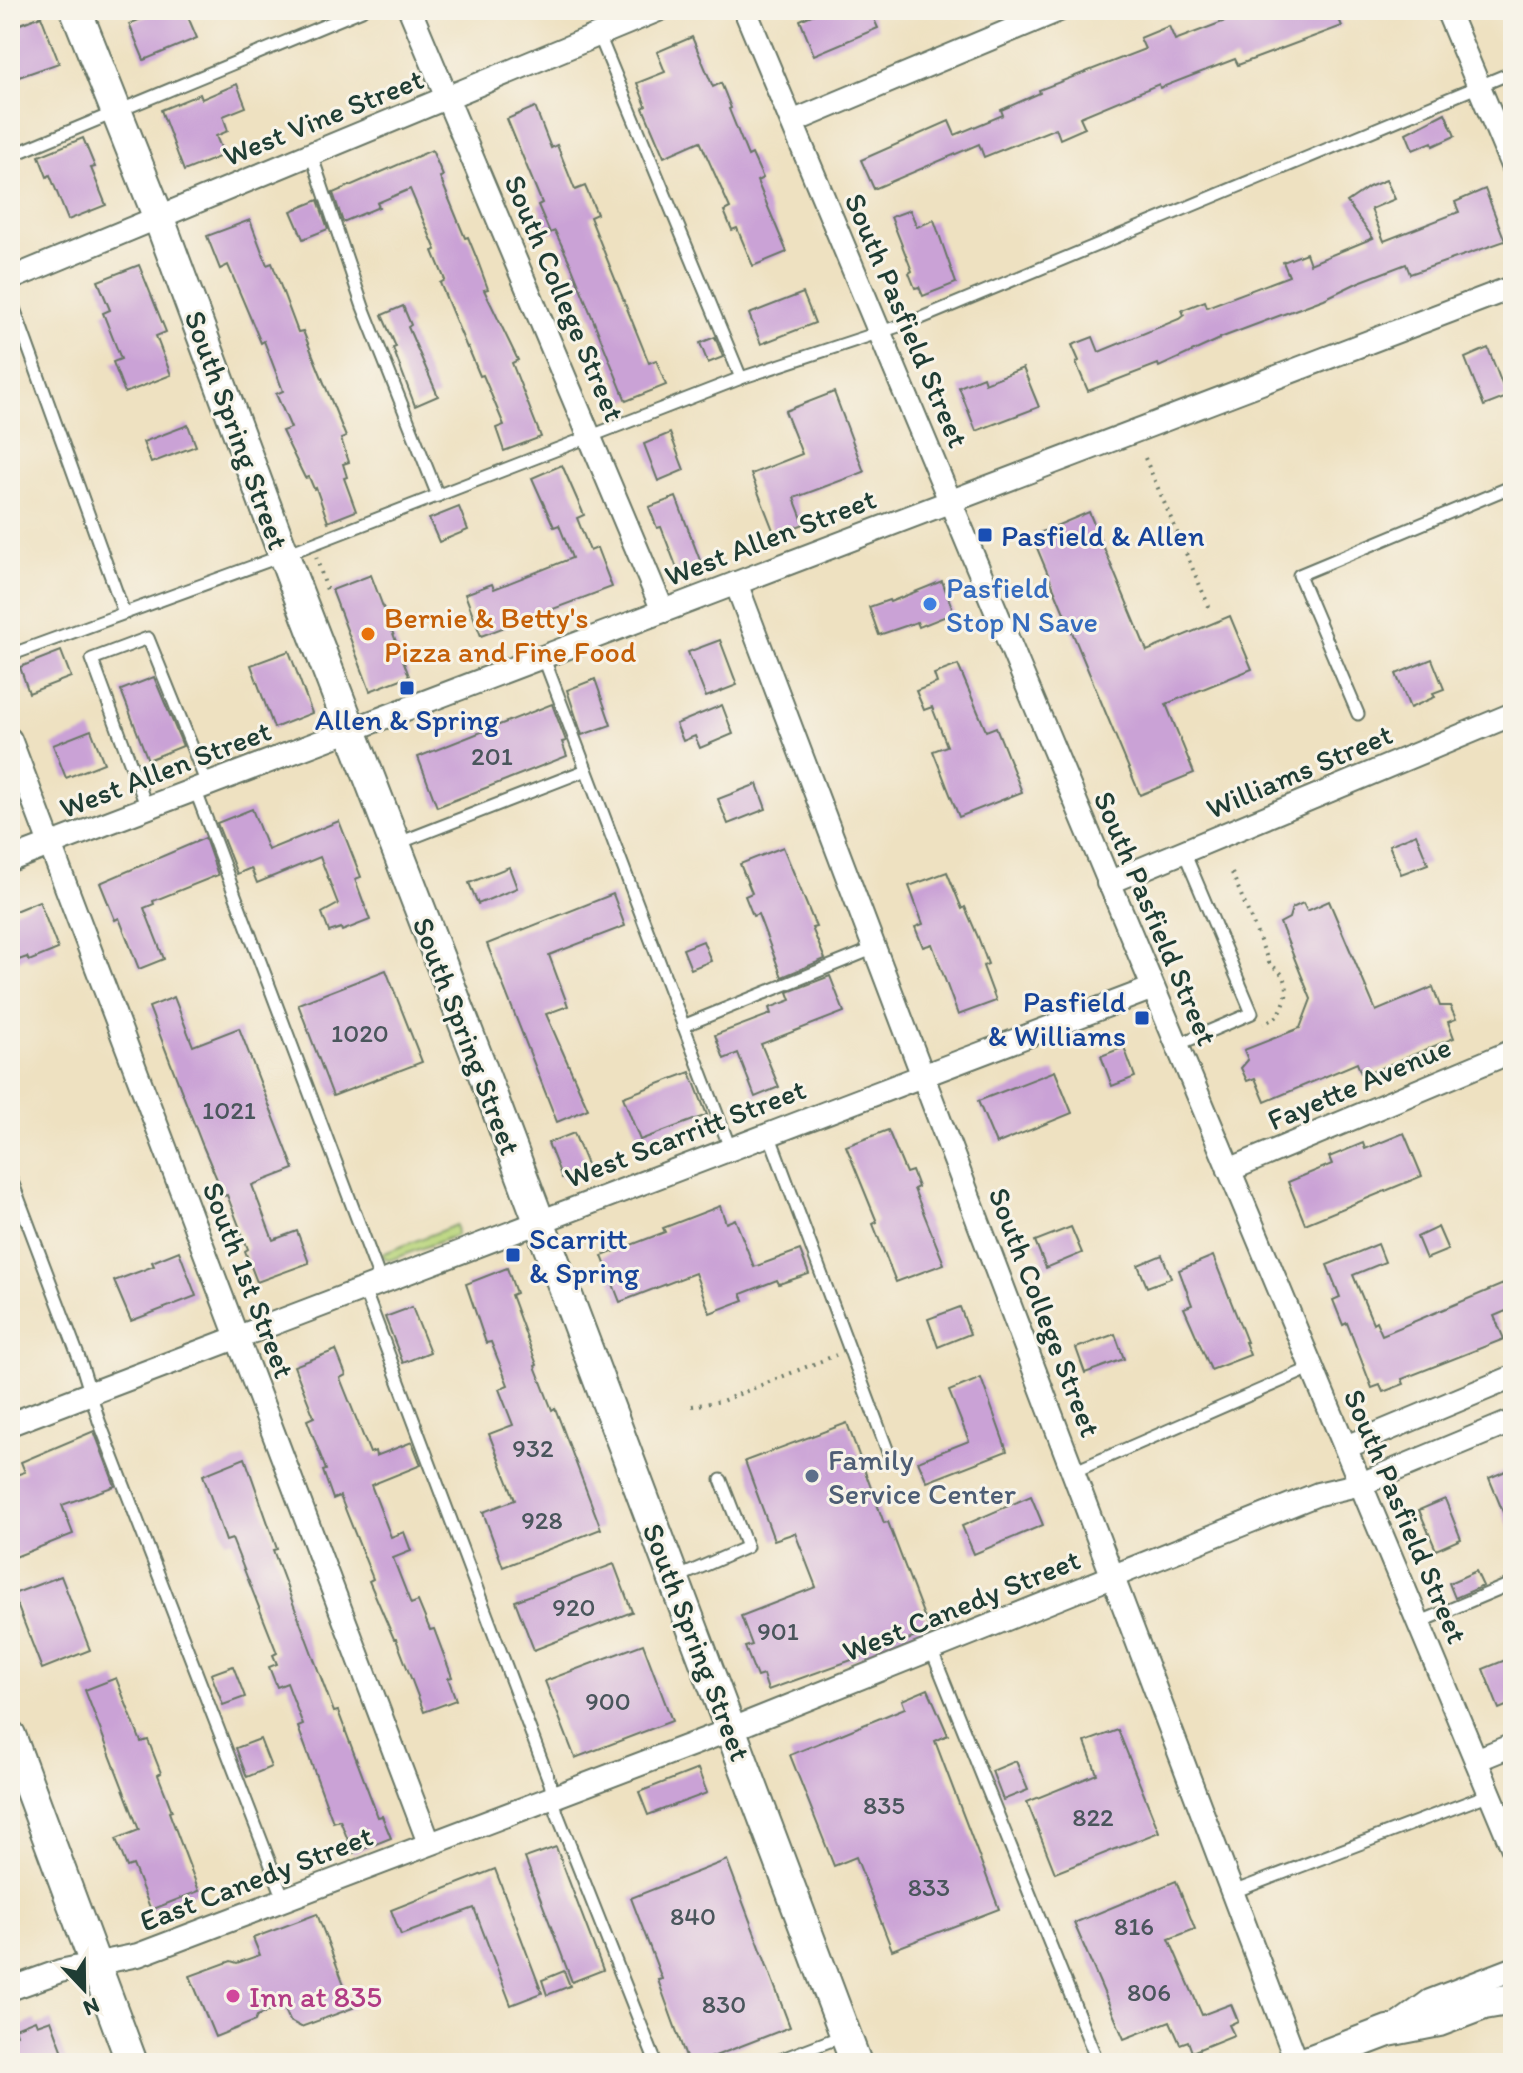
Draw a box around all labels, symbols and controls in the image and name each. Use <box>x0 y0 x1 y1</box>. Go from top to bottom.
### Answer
street label: West Vine Street <box>217 60 429 174</box>
street label: South College Street <box>496 169 634 427</box>
street label: South Pasfield Street <box>837 187 977 453</box>
street label: South Spring Street <box>177 305 297 555</box>
street label: West Allen Street <box>659 480 881 594</box>
place label: Pasfield & Allen <box>1001 517 1205 554</box>
marker: Pasfield & Allen <box>976 526 994 544</box>
place label: Pasfield Stop N Save <box>946 569 1098 640</box>
marker: Pasfield Stop N Save <box>921 595 939 613</box>
place label: Bernie & Betty's Pizza and Fine Food <box>384 599 636 670</box>
marker: Bernie & Betty's Pizza and Fine Food <box>359 625 377 643</box>
marker: Allen & Spring <box>398 679 416 697</box>
place label: Allen & Spring <box>315 701 500 738</box>
street label: West Allen Street <box>54 712 276 826</box>
street label: Williams Street <box>1200 715 1398 827</box>
house number: 201 <box>471 740 513 772</box>
street label: South Pasfield Street <box>1086 785 1226 1051</box>
street label: South Spring Street <box>405 912 529 1160</box>
place label: Pasfield & Williams <box>988 983 1126 1054</box>
marker: Pasfield & Williams <box>1133 1009 1151 1027</box>
house number: 1020 <box>331 1017 389 1049</box>
street label: Fayette Avenue <box>1262 1028 1456 1138</box>
street label: West Scarritt Street <box>559 1070 811 1196</box>
house number: 1021 <box>202 1094 256 1126</box>
street label: South 1st Street <box>195 1177 303 1383</box>
street label: South College Street <box>980 1182 1110 1442</box>
place label: Scarritt & Spring <box>529 1220 640 1291</box>
marker: Scarritt & Spring <box>504 1246 522 1264</box>
street label: South Pasfield Street <box>1336 1383 1476 1649</box>
house number: 932 <box>512 1432 554 1464</box>
place label: Family Service Center <box>828 1441 1016 1512</box>
marker: Family Service Center <box>803 1467 821 1485</box>
house number: 928 <box>521 1504 563 1536</box>
street label: South Spring Street <box>635 1518 759 1766</box>
street label: West Canedy Street <box>837 1540 1085 1670</box>
house number: 920 <box>552 1591 596 1623</box>
house number: 901 <box>757 1615 799 1647</box>
house number: 900 <box>585 1685 631 1717</box>
house number: 835 <box>863 1789 905 1821</box>
house number: 822 <box>1072 1801 1114 1833</box>
street label: East Canedy Street <box>134 1817 378 1939</box>
house number: 833 <box>908 1871 950 1903</box>
house number: 840 <box>670 1900 716 1932</box>
house number: 816 <box>1114 1910 1154 1942</box>
north arrow <box>44 1949 124 2029</box>
house number: 806 <box>1127 1976 1171 2008</box>
place label: Inn at 835 <box>249 1978 382 2015</box>
marker: Inn at 835 <box>224 1987 242 2005</box>
house number: 830 <box>702 1988 746 2020</box>
text: N <box>79 1992 103 2022</box>

